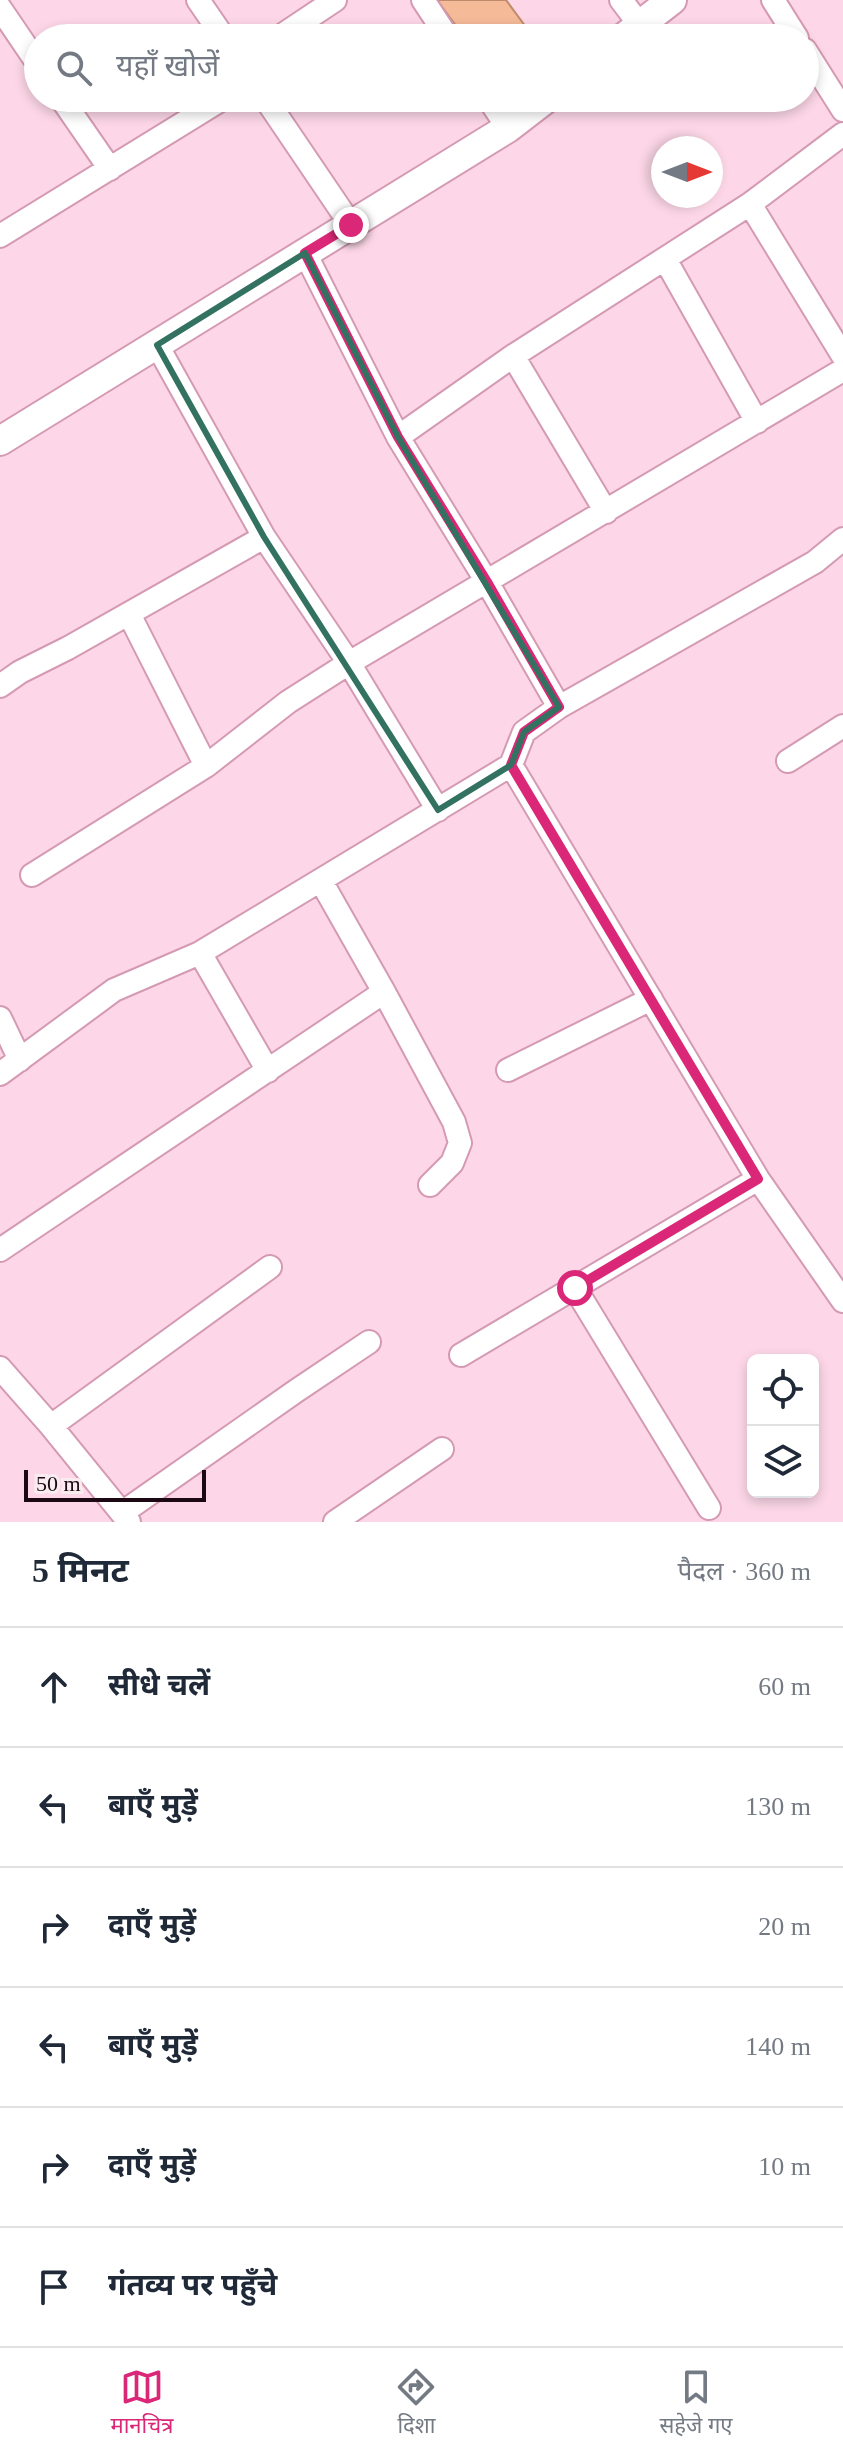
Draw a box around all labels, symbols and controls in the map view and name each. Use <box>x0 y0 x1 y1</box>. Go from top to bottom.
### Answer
search box <box>24 24 819 112</box>
icon: search <box>52 46 96 90</box>
text: यहाँ खोजें <box>116 49 219 82</box>
north arrow <box>651 136 723 208</box>
route end <box>333 207 369 243</box>
route start <box>557 1270 593 1306</box>
map controls <box>747 1354 819 1498</box>
button: locate <box>747 1354 819 1426</box>
button: layers <box>747 1426 819 1498</box>
scale bar <box>24 1466 206 1502</box>
text: 50 m <box>36 1471 81 1496</box>
text: 5 मिनट <box>32 1552 129 1589</box>
text: पैदल · 360 m <box>677 1557 811 1586</box>
icon: ahead <box>32 1665 76 1709</box>
text: सीधे चलें <box>108 1668 210 1701</box>
text: 60 m <box>758 1672 811 1701</box>
icon: left <box>32 1785 76 1829</box>
text: बाएँ मुड़ें <box>108 1788 198 1821</box>
text: 130 m <box>745 1792 811 1821</box>
icon: right <box>32 1905 76 1949</box>
text: दाएँ मुड़ें <box>108 1908 196 1941</box>
text: 20 m <box>758 1912 811 1941</box>
icon: left <box>32 2025 76 2069</box>
text: बाएँ मुड़ें <box>108 2028 198 2061</box>
text: 140 m <box>745 2032 811 2061</box>
icon: right <box>32 2145 76 2189</box>
text: दाएँ मुड़ें <box>108 2148 196 2181</box>
text: 10 m <box>758 2152 811 2181</box>
icon: arrive <box>32 2265 76 2309</box>
text: गंतव्य पर पहुँचे <box>108 2268 277 2301</box>
tab: मानचित्र <box>111 2365 173 2442</box>
tab: दिशा <box>394 2365 438 2442</box>
tab: सहेजे गए <box>660 2365 732 2442</box>

